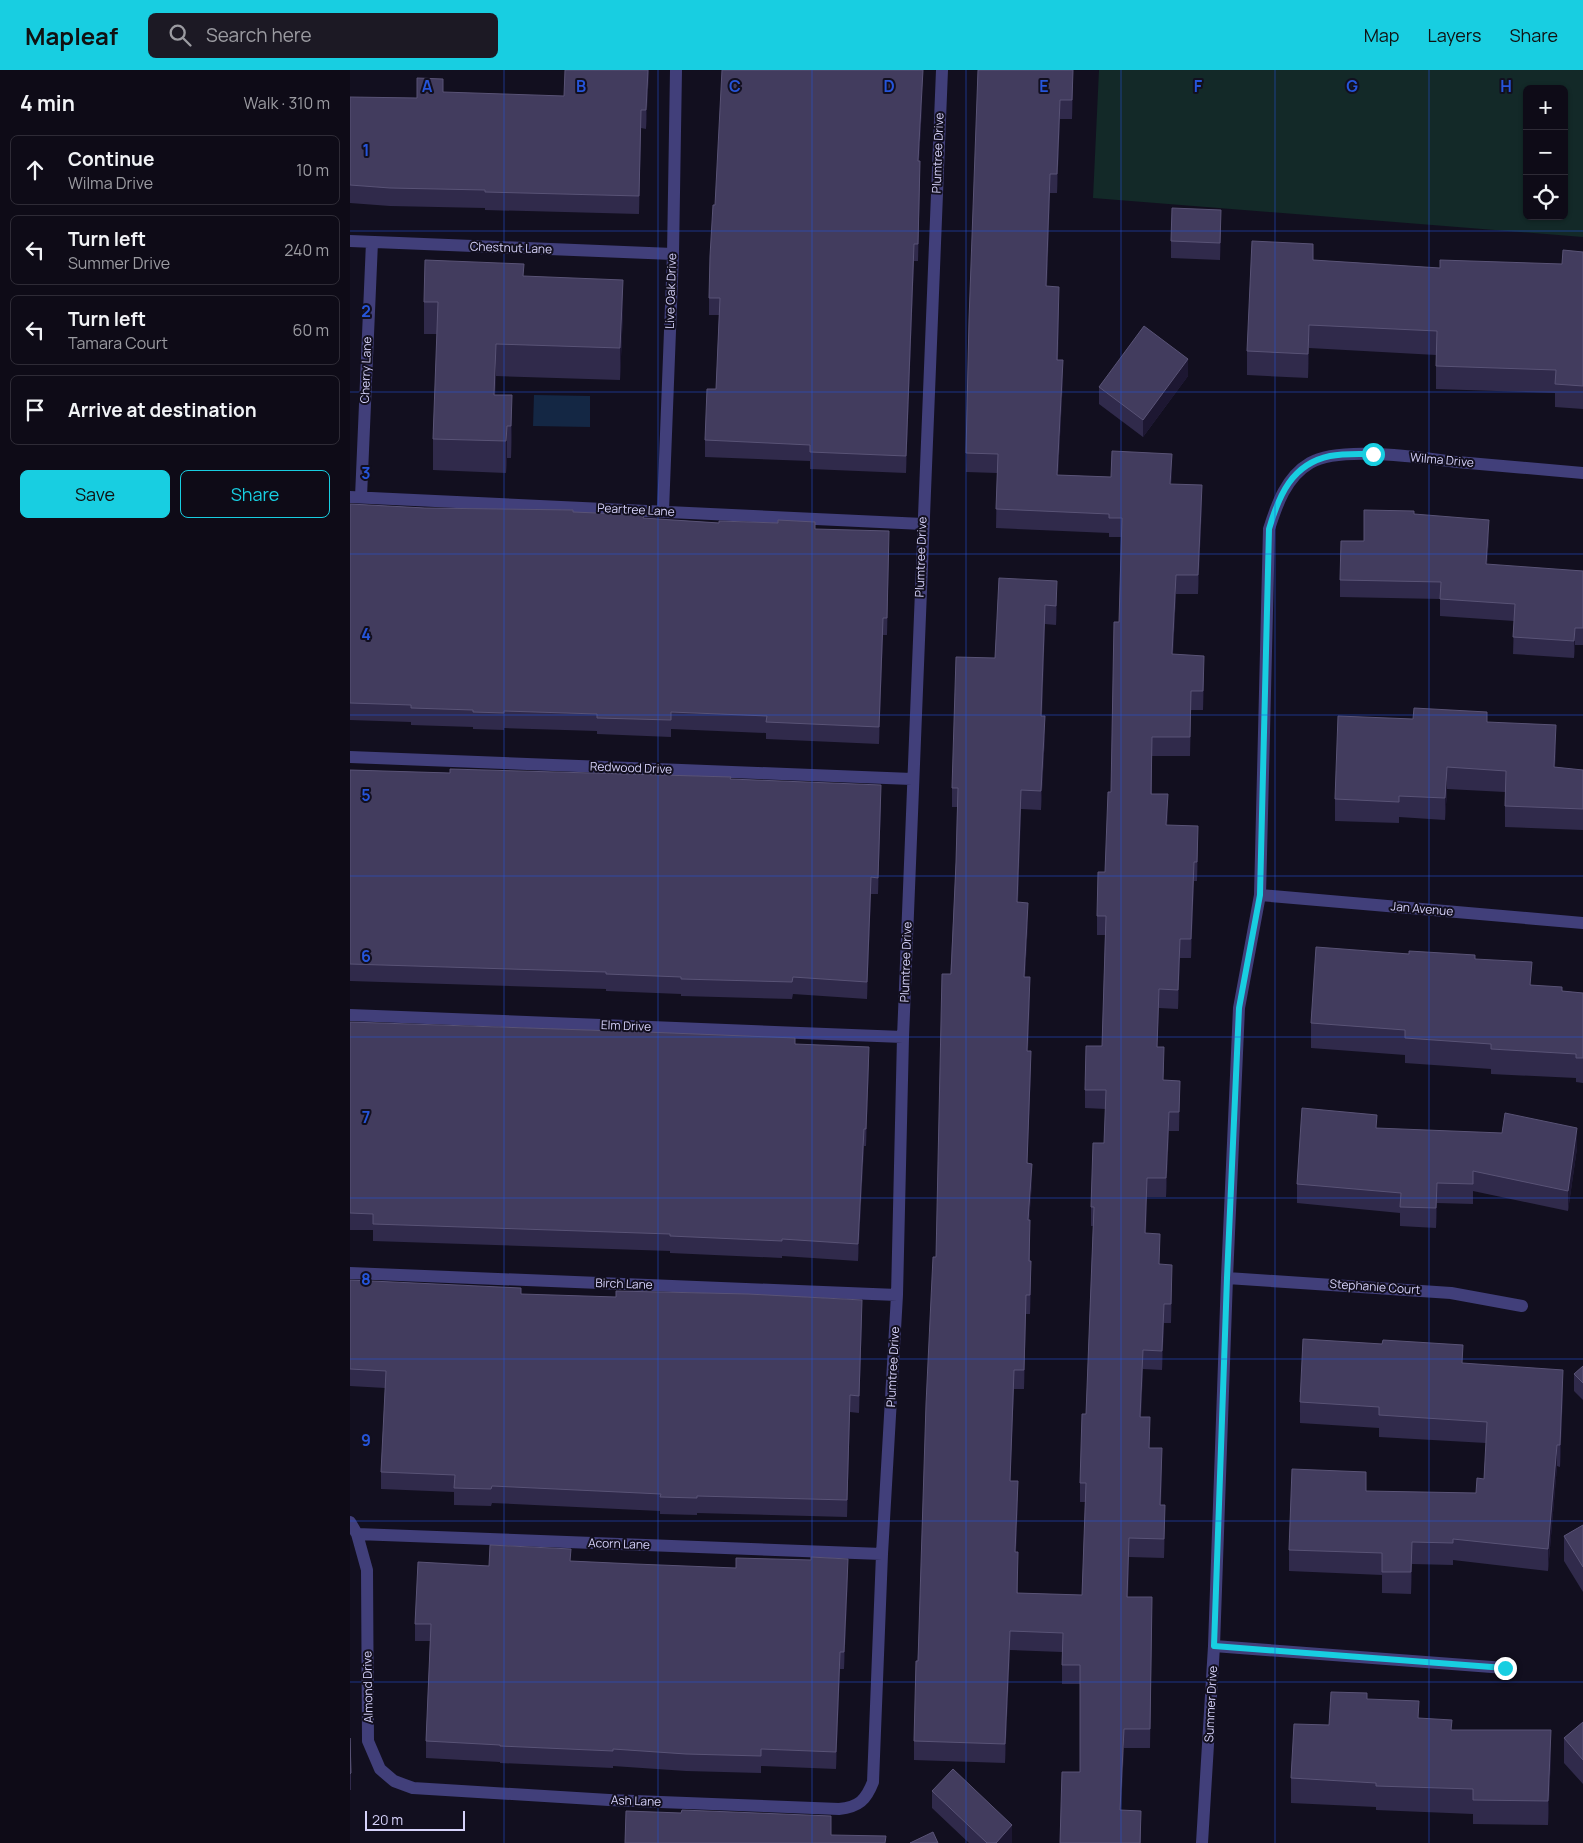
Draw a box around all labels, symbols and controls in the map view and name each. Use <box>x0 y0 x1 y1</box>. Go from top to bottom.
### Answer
search box <box>148 13 498 58</box>
text: Mapleaf <box>25 19 118 52</box>
icon: search <box>166 21 194 49</box>
text: Search here <box>206 22 312 48</box>
text: Map <box>1364 23 1399 47</box>
text: Layers <box>1427 23 1481 47</box>
text: Share <box>1509 23 1558 47</box>
text: A <box>422 75 433 97</box>
text: B <box>576 75 586 97</box>
text: C <box>729 75 741 97</box>
text: D <box>883 75 895 97</box>
text: E <box>1039 75 1049 97</box>
text: F <box>1194 75 1203 97</box>
text: G <box>1346 75 1358 97</box>
text: H <box>1500 75 1512 97</box>
map controls <box>1523 85 1568 220</box>
button: + <box>1523 85 1568 130</box>
text: 4 min <box>20 89 75 117</box>
text: Walk · 310 m <box>244 92 330 114</box>
street label: Plumtree Drive <box>928 112 947 194</box>
button: − <box>1523 130 1568 175</box>
text: 1 <box>362 139 370 161</box>
text: Continue <box>68 146 154 172</box>
icon: ahead <box>21 156 49 184</box>
text: 10 m <box>296 159 329 181</box>
text: Wilma Drive <box>68 172 153 194</box>
button: locate <box>1523 175 1568 220</box>
text: Turn left <box>68 226 146 252</box>
icon: left <box>21 236 49 264</box>
street label: Chestnut Lane <box>470 238 552 257</box>
text: 240 m <box>284 239 329 261</box>
text: Summer Drive <box>68 252 170 274</box>
street label: Live Oak Drive <box>661 253 680 329</box>
text: 2 <box>361 300 371 322</box>
text: Turn left <box>68 306 146 332</box>
icon: left <box>21 316 49 344</box>
text: 60 m <box>293 319 329 341</box>
text: Tamara Court <box>68 332 168 354</box>
street label: Cherry Lane <box>356 336 375 404</box>
icon: arrive <box>21 396 49 424</box>
text: Arrive at destination <box>68 397 257 423</box>
route start <box>1362 443 1385 466</box>
street label: Wilma Drive <box>1409 448 1475 471</box>
text: 3 <box>361 462 371 484</box>
button: Save <box>20 470 170 518</box>
button: Share <box>180 470 330 518</box>
street label: Peartree Lane <box>597 499 675 520</box>
street label: Plumtree Drive <box>911 516 930 598</box>
text: 4 <box>361 623 371 645</box>
street label: Redwood Drive <box>590 758 673 777</box>
text: 5 <box>361 784 371 806</box>
street label: Jan Avenue <box>1390 897 1454 920</box>
street label: Plumtree Drive <box>896 921 915 1003</box>
text: 6 <box>361 945 371 967</box>
street label: Elm Drive <box>601 1016 651 1035</box>
text: 7 <box>362 1106 370 1128</box>
text: 8 <box>361 1268 371 1290</box>
street label: Birch Lane <box>595 1274 653 1293</box>
street label: Stephanie Court <box>1329 1275 1421 1298</box>
street label: Plumtree Drive <box>882 1326 903 1408</box>
text: 9 <box>361 1429 371 1451</box>
street label: Acorn Lane <box>588 1534 650 1553</box>
street label: Almond Drive <box>358 1651 377 1723</box>
route end <box>1494 1657 1517 1680</box>
street label: Summer Drive <box>1200 1665 1221 1743</box>
street label: Ash Lane <box>611 1791 661 1810</box>
scale bar <box>365 1808 465 1831</box>
text: 20 m <box>372 1810 403 1829</box>

